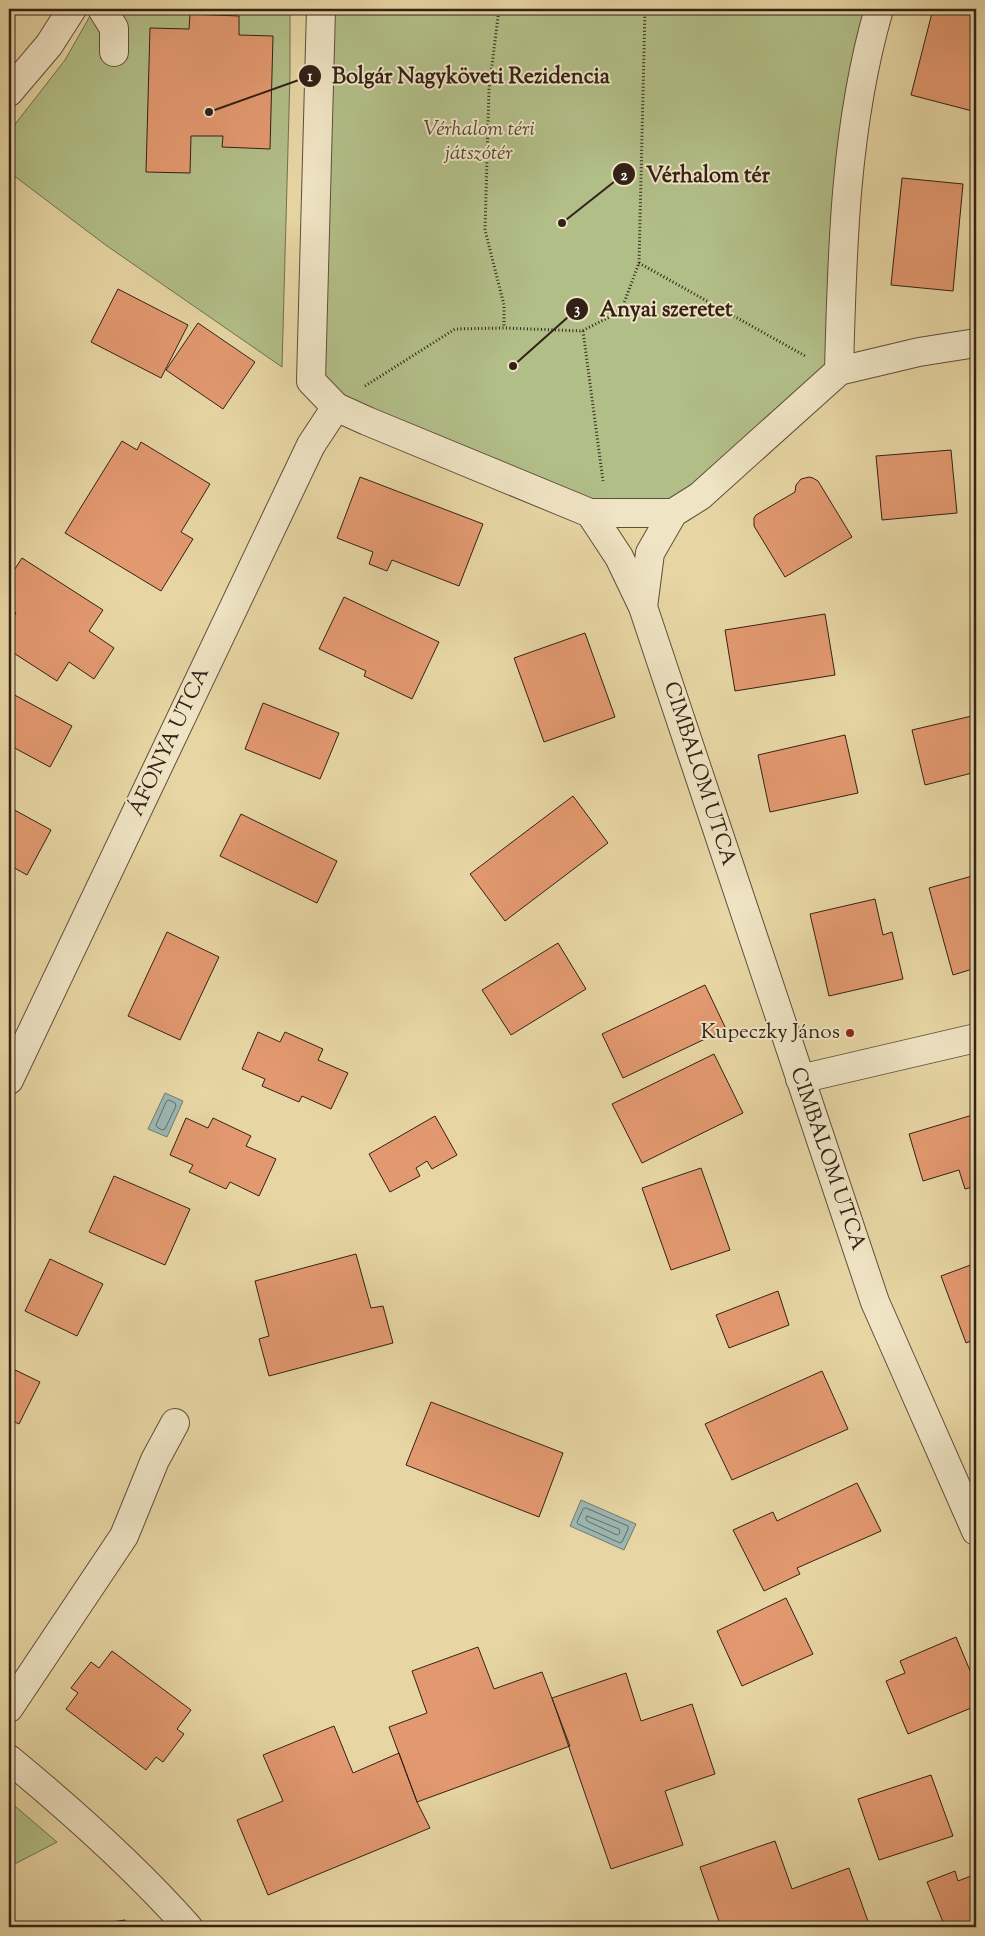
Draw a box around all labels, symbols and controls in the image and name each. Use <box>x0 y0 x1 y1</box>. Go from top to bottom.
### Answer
callout: Bolgár Nagyköveti Rezidencia <box>297 57 620 94</box>
text: Bolgár Nagyköveti Rezidencia <box>332 62 611 94</box>
text: 1 <box>307 67 313 88</box>
park label: Vérhalom téri játszótér <box>423 115 535 169</box>
callout: Vérhalom tér <box>611 156 780 193</box>
text: Vérhalom tér <box>646 161 771 193</box>
text: 2 <box>620 166 628 187</box>
callout: Anyai szeretet <box>565 290 743 327</box>
text: Anyai szeretet <box>599 295 733 327</box>
text: 3 <box>574 300 580 321</box>
street label: ÁFONYA UTCA <box>122 662 218 822</box>
street label: CIMBALOM UTCA <box>655 678 743 870</box>
place label: Kupeczky János <box>701 1018 840 1048</box>
marker: Kupeczky János <box>844 1027 856 1039</box>
street label: CIMBALOM UTCA <box>782 1063 872 1255</box>

